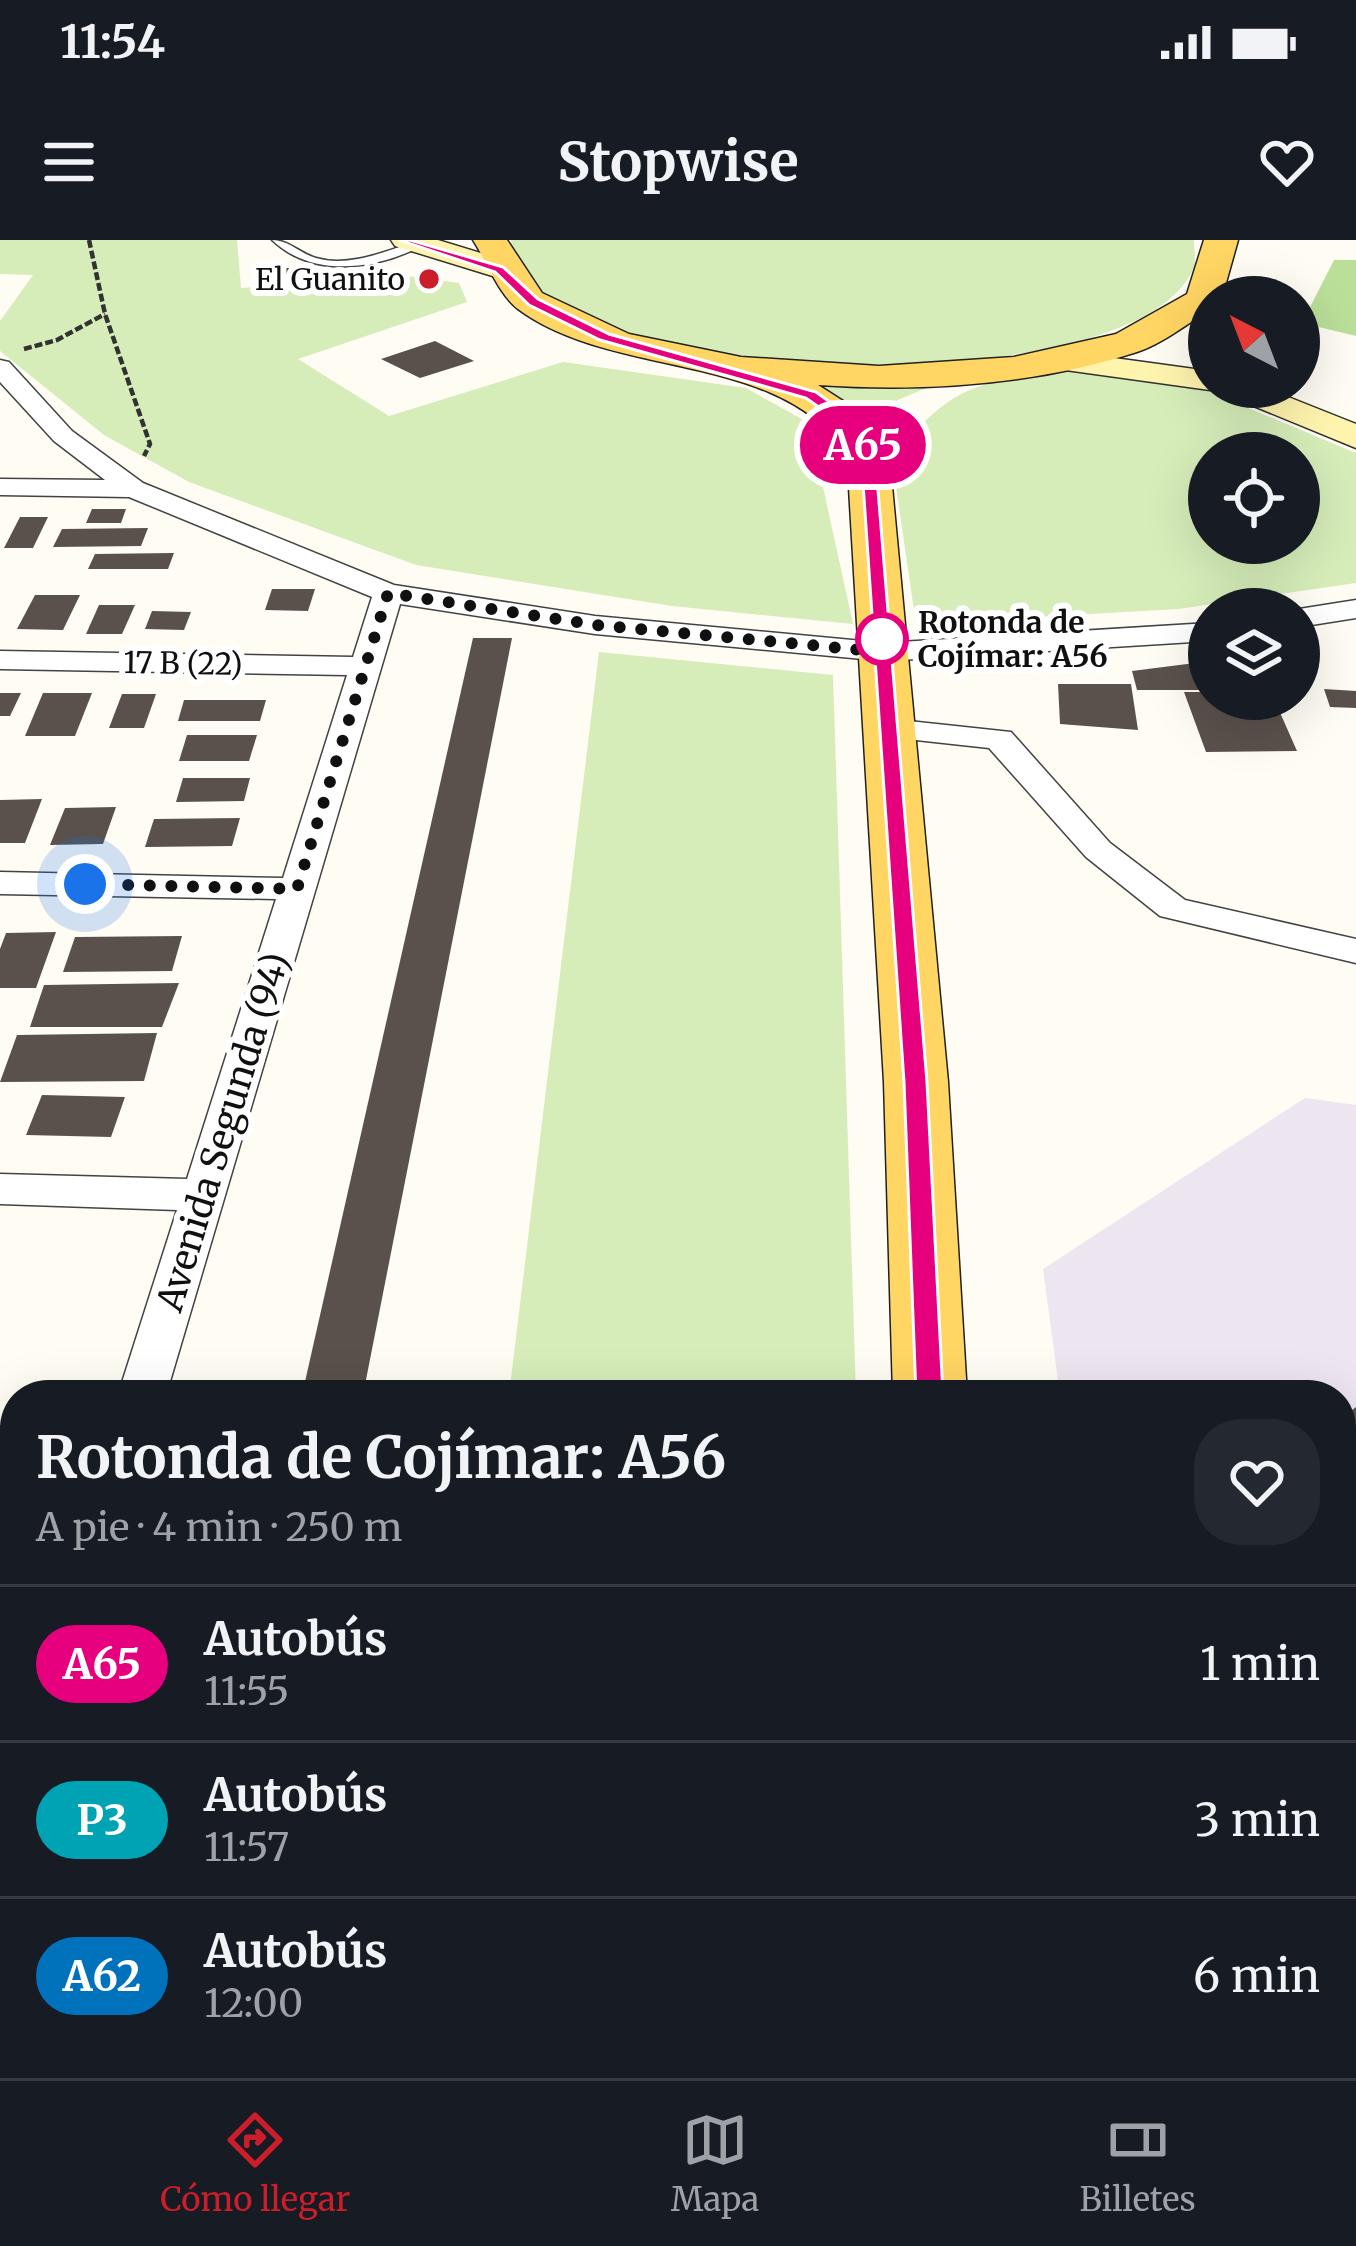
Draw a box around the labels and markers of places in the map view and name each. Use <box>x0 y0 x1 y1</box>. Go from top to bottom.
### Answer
place label: El Guanito <box>255 260 405 298</box>
marker: El Guanito <box>416 266 442 292</box>
place label: Rotonda de Cojímar: A56 <box>918 603 1108 675</box>
marker: Rotonda de Cojímar: A56 <box>857 614 907 664</box>

